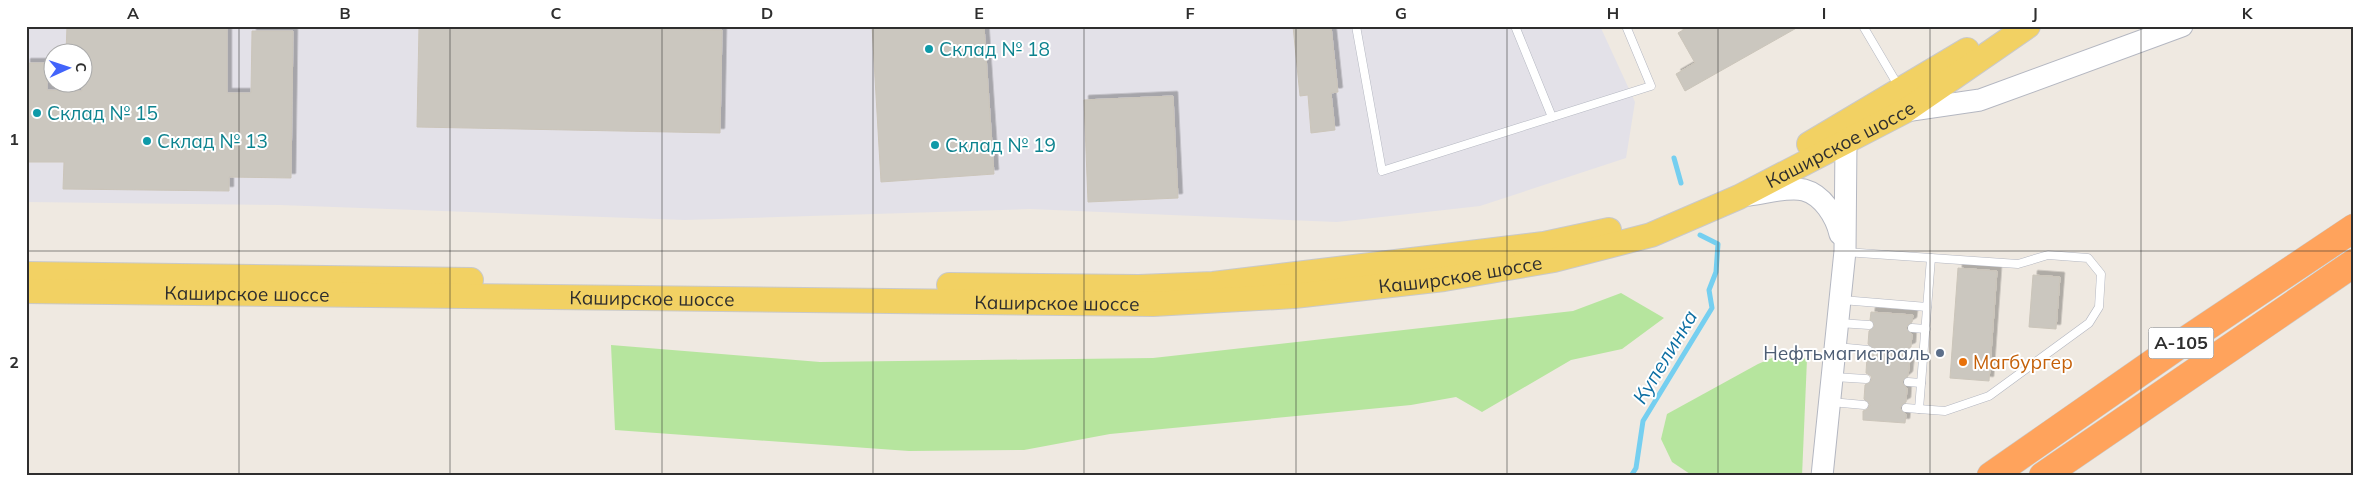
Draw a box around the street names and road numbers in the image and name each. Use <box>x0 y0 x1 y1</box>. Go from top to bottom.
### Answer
street label: Каширское шоссе <box>1761 96 1920 193</box>
street label: Каширское шоссе <box>1377 250 1544 298</box>
street label: Каширское шоссе <box>164 281 330 307</box>
street label: Каширское шоссе <box>569 285 735 311</box>
street label: Каширское шоссе <box>974 290 1140 316</box>
road number: А-105 <box>2148 328 2214 358</box>

